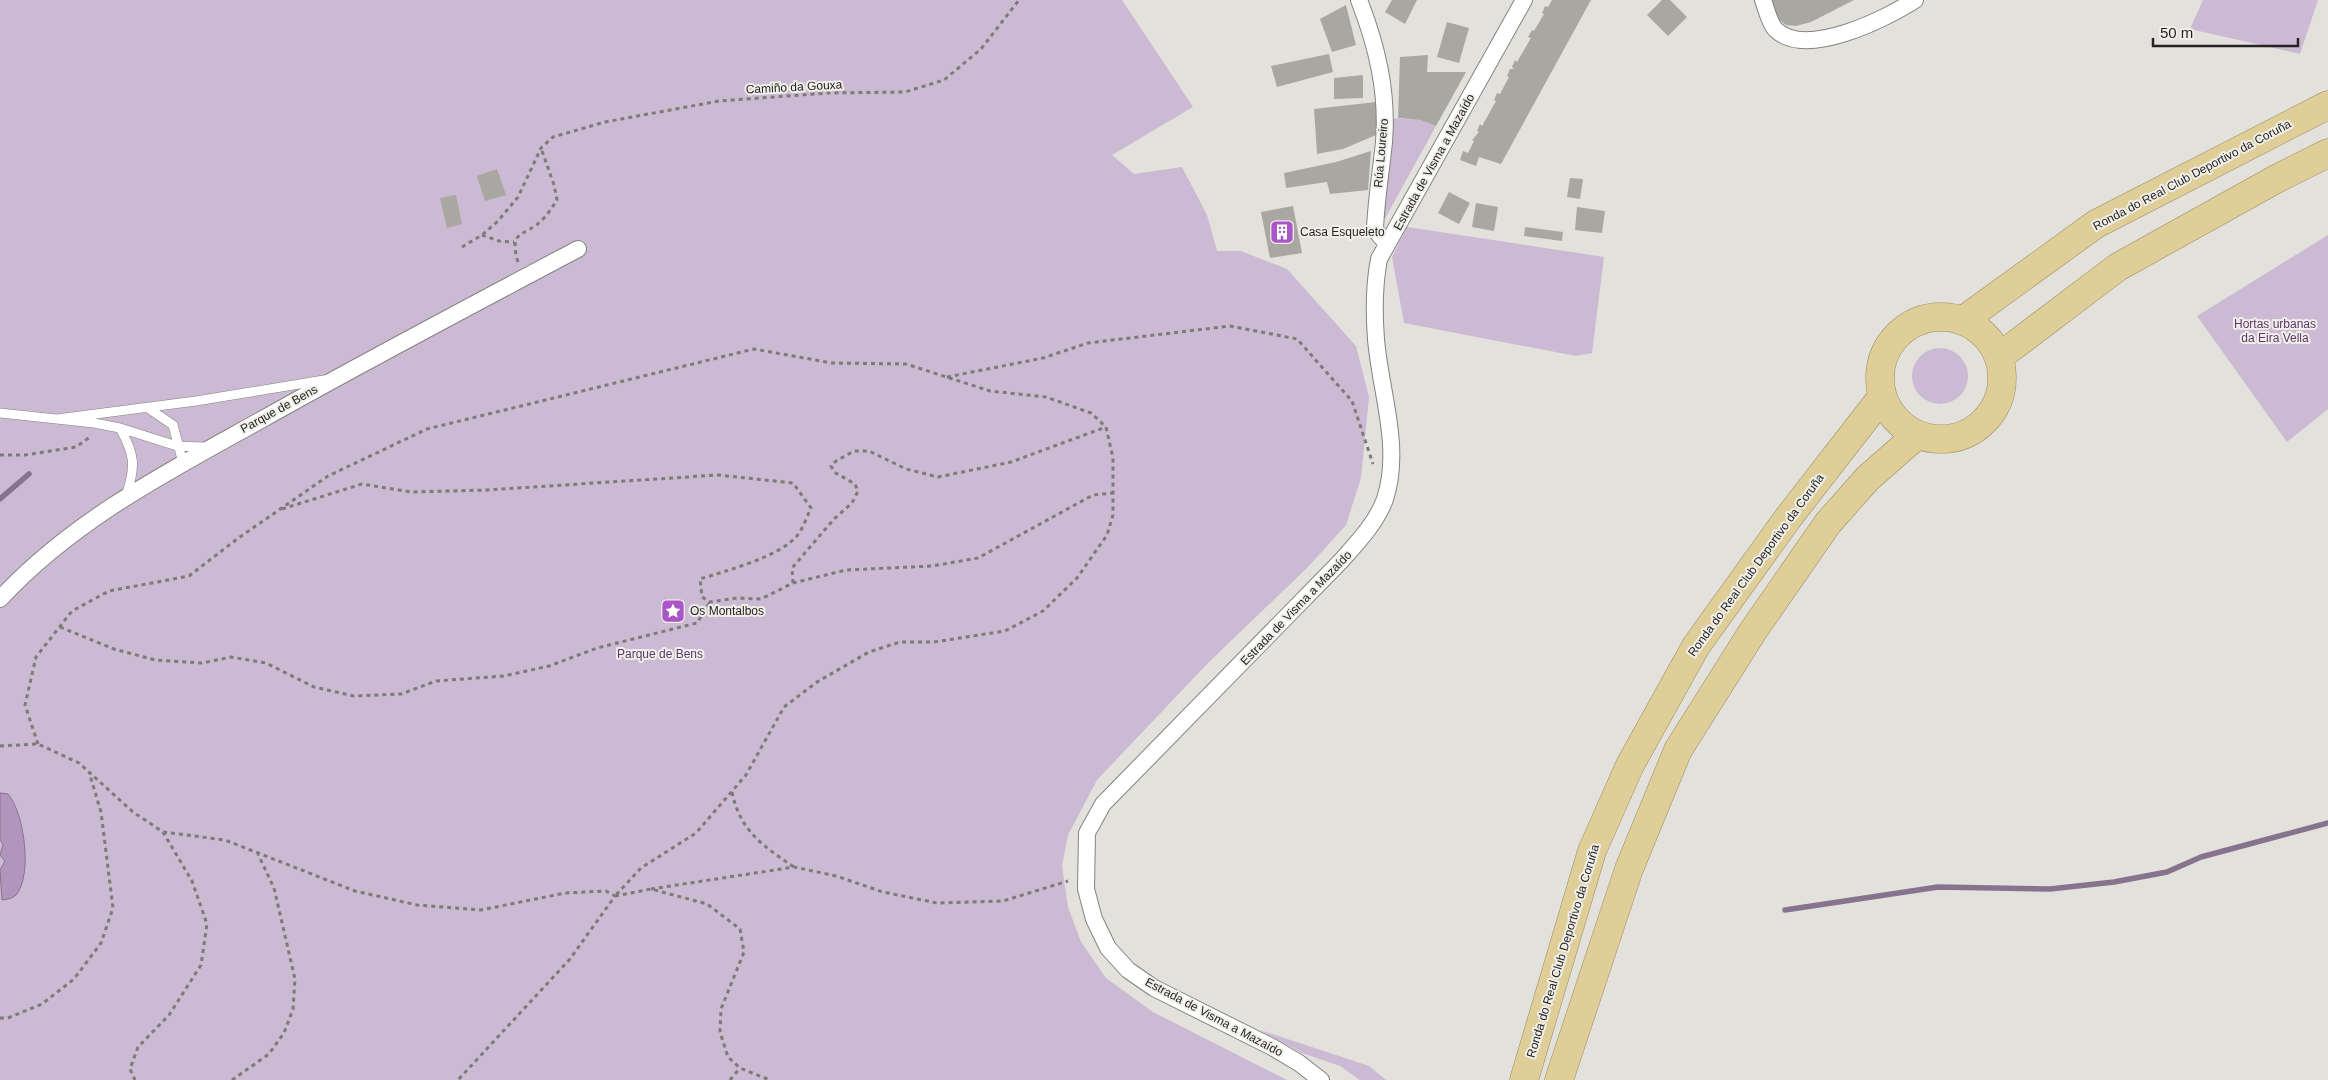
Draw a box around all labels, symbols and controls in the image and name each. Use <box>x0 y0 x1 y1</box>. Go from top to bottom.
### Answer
scale bar <box>2153 15 2298 47</box>
text: 50 m <box>2160 24 2193 41</box>
street label: Camiño da Gouxa <box>745 77 843 97</box>
street label: Estrada de Visma a Mazaído <box>1391 91 1478 233</box>
street label: Ronda do Real Club Deportivo da Coruña <box>2091 117 2294 233</box>
street label: Rúa Loureiro <box>1371 118 1391 188</box>
building icon: Casa Esqueleto <box>1269 219 1295 245</box>
place label: Casa Esqueleto <box>1300 225 1385 239</box>
park label: Hortas urbanas da Eira Vella <box>2234 317 2316 345</box>
street label: Parque de Bens <box>238 382 320 436</box>
street label: Ronda do Real Club Deportivo da Coruña <box>1685 471 1827 659</box>
street label: Estrada de Visma a Mazaído <box>1238 548 1355 668</box>
place icon: Os Montalbos <box>660 598 686 624</box>
place label: Os Montalbos <box>690 604 764 618</box>
park label: Parque de Bens <box>617 647 703 661</box>
street label: Ronda do Real Club Deportivo da Coruña <box>1524 842 1602 1059</box>
street label: Estrada de Visma a Mazaído <box>1143 975 1285 1059</box>

